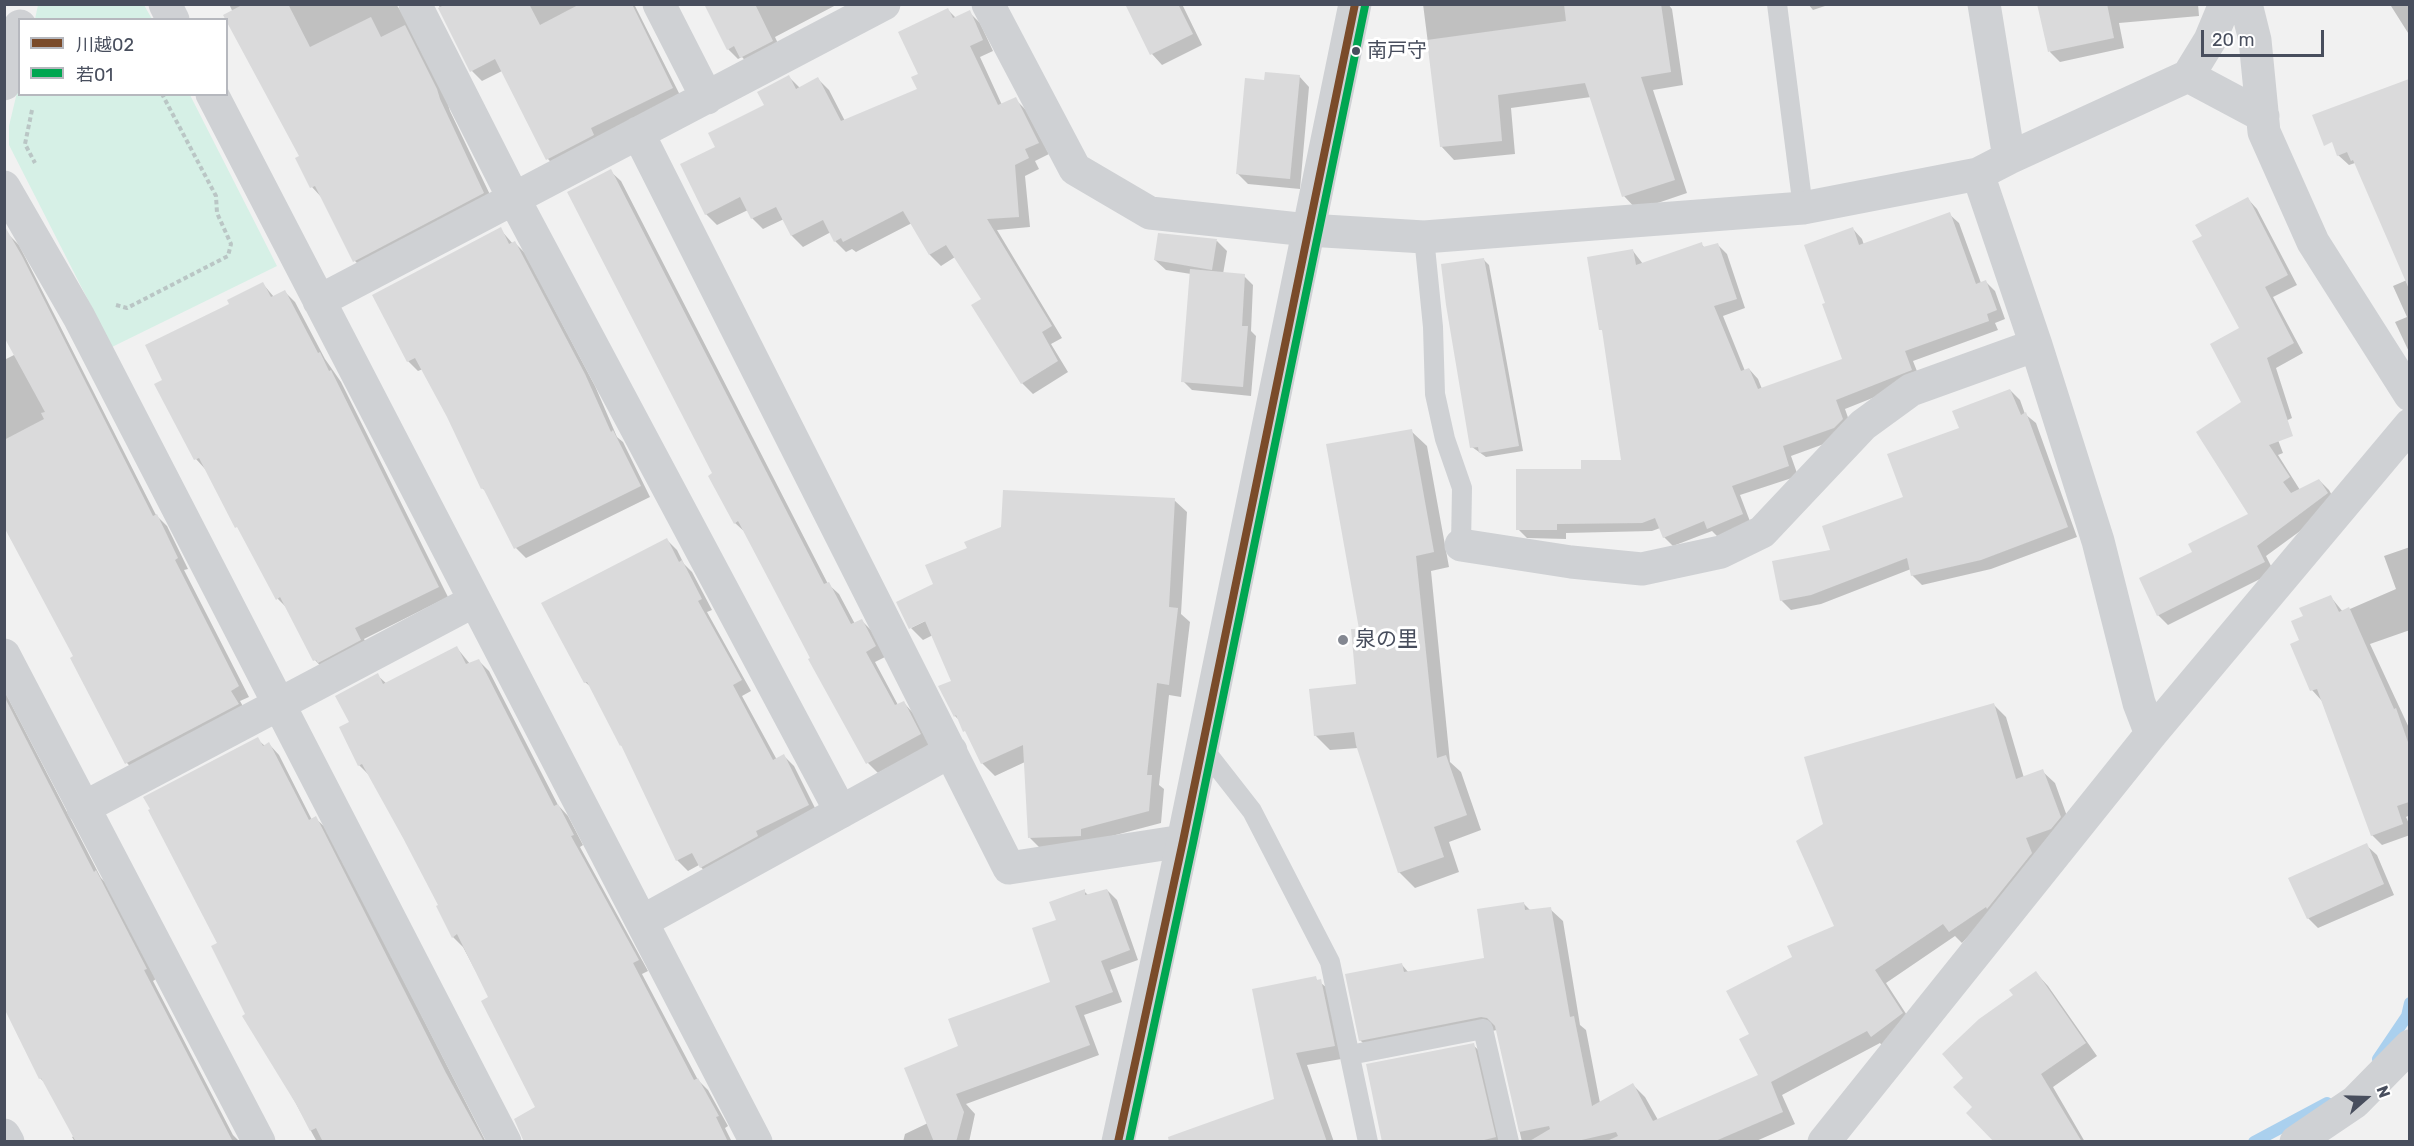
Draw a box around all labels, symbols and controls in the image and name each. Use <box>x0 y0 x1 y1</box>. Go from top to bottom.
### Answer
legend <box>18 18 228 96</box>
scale bar <box>2204 18 2327 56</box>
text: 20 m <box>2212 29 2254 51</box>
text: 川越02 <box>76 34 134 56</box>
place label: 南戸守 <box>1367 39 1427 63</box>
marker: 南戸守 <box>1350 45 1362 57</box>
text: 若01 <box>76 64 113 86</box>
place label: 泉の里 <box>1355 627 1418 653</box>
marker: 泉の里 <box>1336 633 1350 647</box>
north arrow <box>2336 1068 2396 1128</box>
text: N <box>2372 1083 2394 1100</box>

